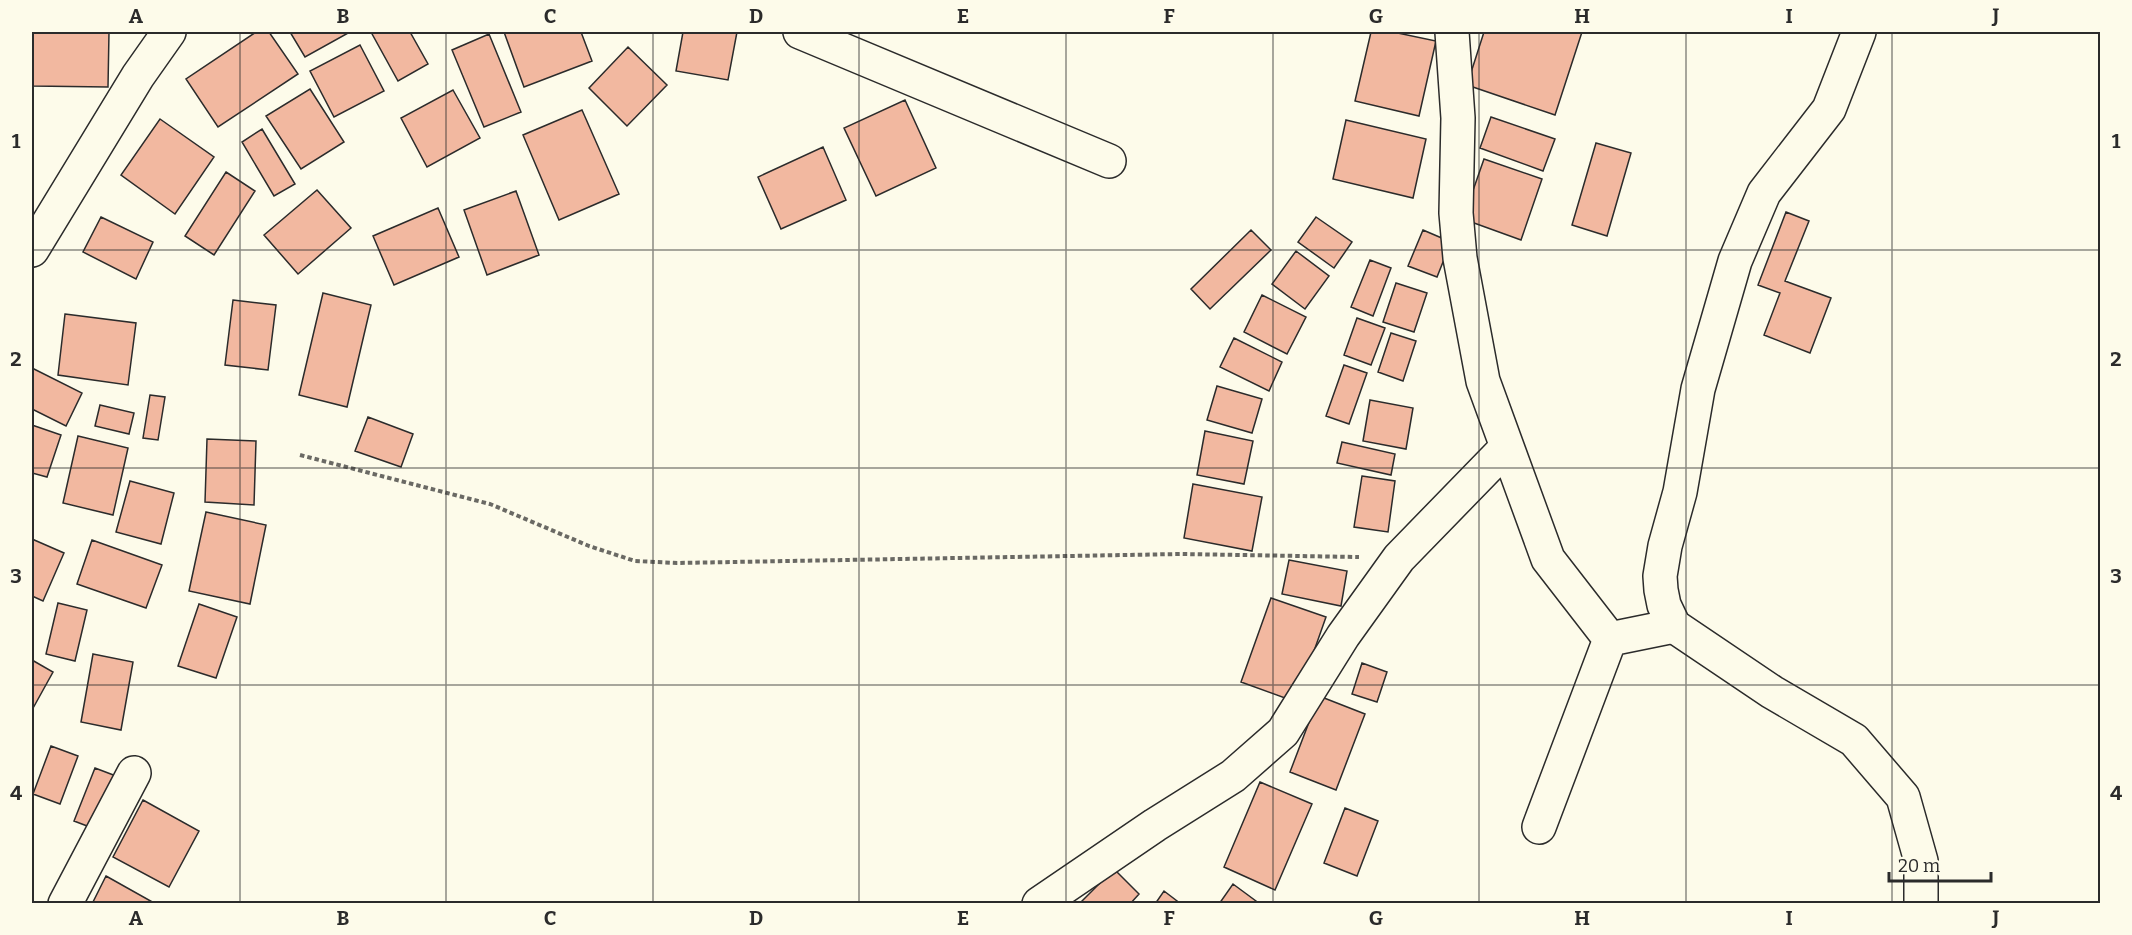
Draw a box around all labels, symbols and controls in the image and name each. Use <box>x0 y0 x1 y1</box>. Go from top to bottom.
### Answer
text: A <box>129 4 144 28</box>
text: B <box>337 4 350 28</box>
text: C <box>544 4 556 28</box>
text: D <box>749 4 763 28</box>
text: E <box>957 4 969 28</box>
text: F <box>1163 4 1175 28</box>
text: G <box>1369 4 1383 28</box>
text: H <box>1574 4 1590 28</box>
text: I <box>1785 4 1793 28</box>
text: J <box>1992 4 2000 28</box>
text: 1 <box>12 129 21 153</box>
text: 1 <box>2112 129 2121 153</box>
text: 2 <box>10 347 22 371</box>
text: 2 <box>2110 347 2122 371</box>
text: 3 <box>10 564 22 588</box>
text: 3 <box>2110 564 2122 588</box>
text: 4 <box>10 781 22 805</box>
text: 4 <box>2110 781 2122 805</box>
scale bar <box>1889 845 1991 883</box>
text: 20 m <box>1898 855 1940 877</box>
text: A <box>129 906 144 930</box>
text: B <box>337 906 350 930</box>
text: C <box>544 906 556 930</box>
text: D <box>749 906 763 930</box>
text: E <box>957 906 969 930</box>
text: F <box>1163 906 1175 930</box>
text: G <box>1369 906 1383 930</box>
text: H <box>1574 906 1590 930</box>
text: I <box>1785 906 1793 930</box>
text: J <box>1992 906 2000 930</box>

